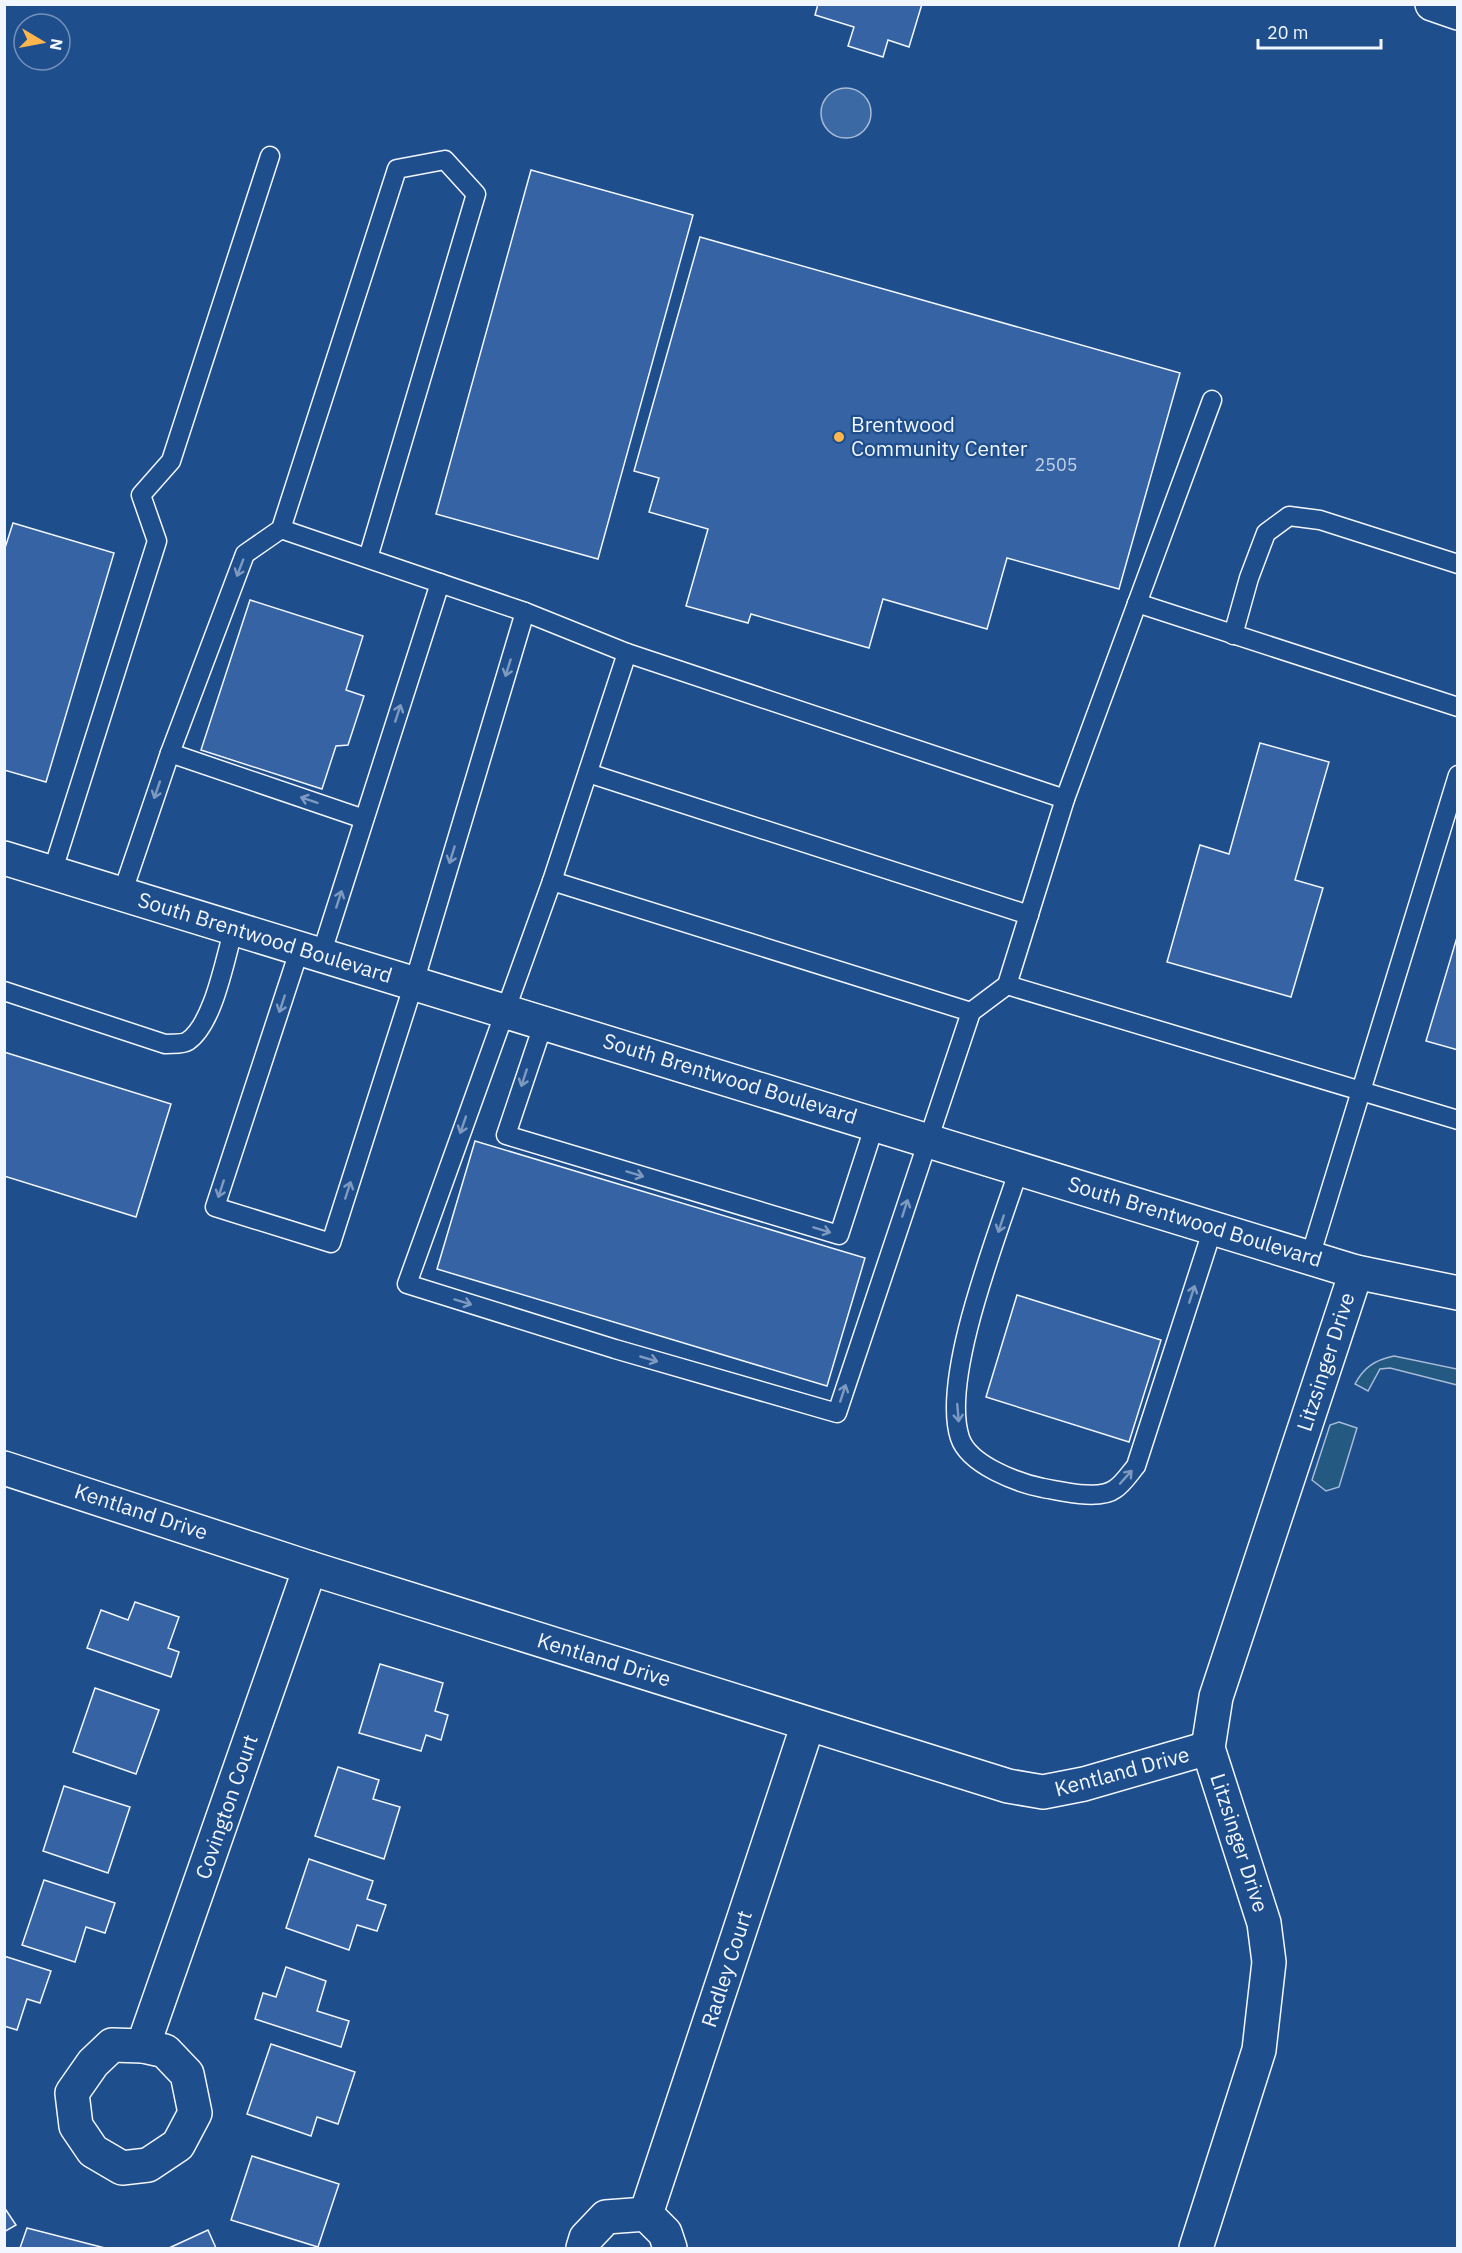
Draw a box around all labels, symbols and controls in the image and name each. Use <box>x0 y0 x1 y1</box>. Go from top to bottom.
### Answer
north arrow <box>12 12 72 72</box>
scale bar <box>1258 12 1381 50</box>
text: 20 m <box>1267 21 1309 44</box>
text: N <box>46 37 68 52</box>
place label: Brentwood Community Center <box>851 410 1028 462</box>
marker: Brentwood Community Center <box>832 430 846 444</box>
house number: 2505 <box>1034 453 1078 476</box>
one-way arrow <box>234 558 245 577</box>
one-way arrow <box>502 658 513 677</box>
one-way arrow <box>393 704 404 723</box>
one-way arrow <box>150 780 161 799</box>
one-way arrow <box>300 793 319 804</box>
one-way arrow <box>446 845 457 864</box>
street label: South Brentwood Boulevard <box>135 885 396 989</box>
one-way arrow <box>334 890 345 909</box>
one-way arrow <box>276 994 287 1013</box>
street label: South Brentwood Boulevard <box>600 1026 861 1130</box>
one-way arrow <box>518 1068 529 1087</box>
one-way arrow <box>457 1115 468 1133</box>
one-way arrow <box>625 1169 644 1180</box>
street label: South Brentwood Boulevard <box>1065 1169 1326 1273</box>
one-way arrow <box>214 1179 225 1198</box>
one-way arrow <box>343 1181 354 1200</box>
one-way arrow <box>900 1199 911 1218</box>
one-way arrow <box>995 1214 1006 1233</box>
one-way arrow <box>812 1225 831 1236</box>
one-way arrow <box>1187 1285 1198 1304</box>
street label: Litzsinger Drive <box>1289 1289 1361 1435</box>
one-way arrow <box>453 1297 472 1308</box>
one-way arrow <box>640 1354 659 1365</box>
one-way arrow <box>839 1384 850 1403</box>
one-way arrow <box>953 1402 964 1422</box>
one-way arrow <box>1119 1469 1133 1484</box>
street label: Kentland Drive <box>71 1476 211 1546</box>
street label: Kentland Drive <box>534 1625 675 1693</box>
street label: Covington Court <box>188 1731 264 1883</box>
street label: Kentland Drive <box>1051 1740 1192 1802</box>
street label: Litzsinger Drive <box>1204 1770 1276 1916</box>
street label: Radley Court <box>694 1907 758 2031</box>

